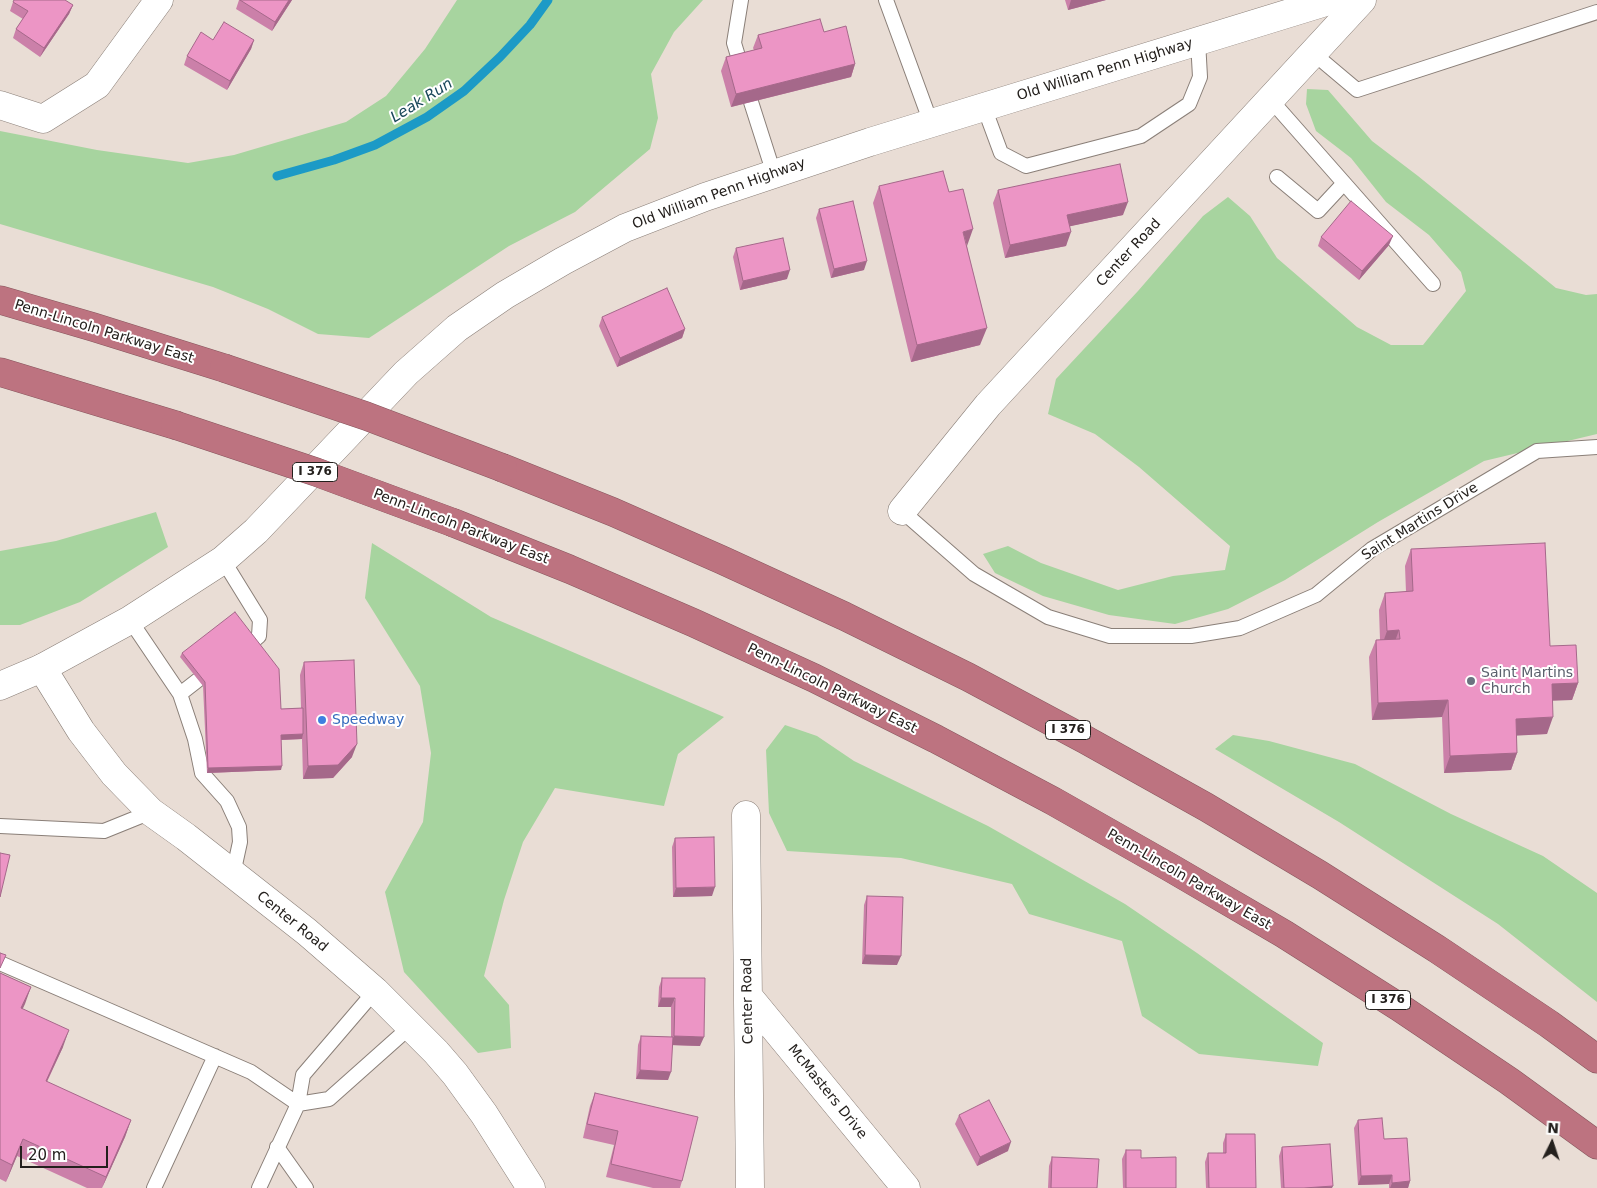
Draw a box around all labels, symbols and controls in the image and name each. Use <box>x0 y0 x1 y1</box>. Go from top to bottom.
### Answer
street label: Old William Penn Highway <box>1015 35 1195 105</box>
water label: Leak Run <box>388 75 456 127</box>
street label: Old William Penn Highway <box>630 155 808 233</box>
street label: Center Road <box>1093 216 1165 290</box>
street label: Penn-Lincoln Parkway East <box>12 297 196 367</box>
road number: I 376 <box>292 462 338 482</box>
street label: Saint Martins Drive <box>1359 479 1481 565</box>
street label: Penn-Lincoln Parkway East <box>371 486 551 568</box>
street label: Penn-Lincoln Parkway East <box>744 641 920 737</box>
place label: Saint Martins Church <box>1481 665 1573 698</box>
marker: Saint Martins Church <box>1465 675 1477 687</box>
place label: Speedway <box>332 712 404 728</box>
marker: Speedway <box>316 714 328 726</box>
road number: I 376 <box>1046 720 1090 740</box>
street label: Penn-Lincoln Parkway East <box>1104 826 1274 934</box>
street label: Center Road <box>253 888 331 956</box>
street label: Center Road <box>739 958 757 1044</box>
road number: I 376 <box>1366 990 1410 1010</box>
street label: McMasters Drive <box>784 1041 870 1143</box>
north arrow <box>1527 1118 1577 1168</box>
text: N <box>1547 1120 1559 1136</box>
scale bar <box>22 1136 110 1168</box>
text: 20 m <box>28 1146 66 1164</box>

